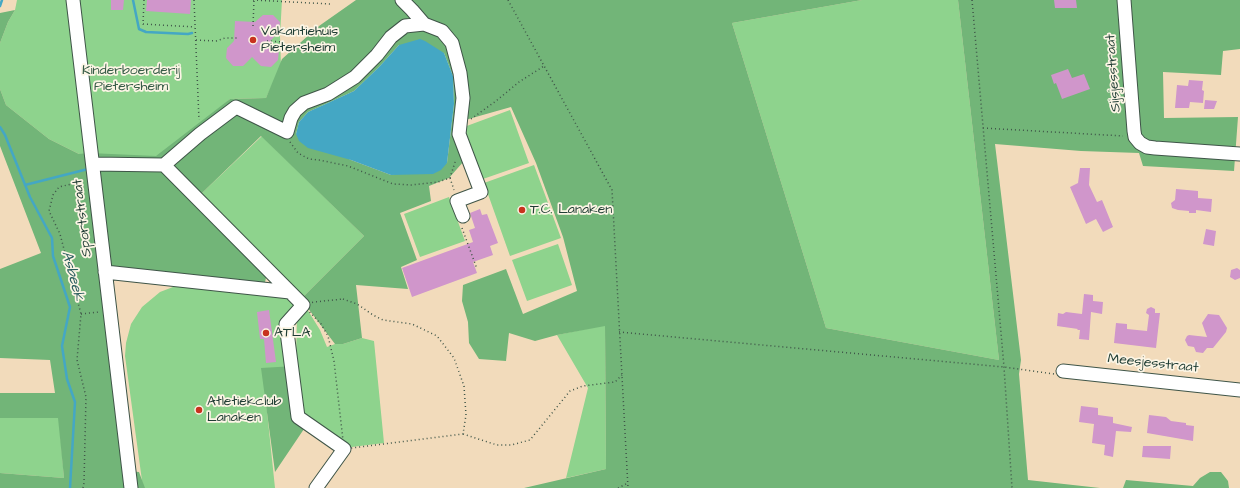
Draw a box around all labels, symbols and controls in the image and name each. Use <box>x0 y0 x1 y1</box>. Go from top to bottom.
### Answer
place label: Vakantiehuis Pietersheim <box>261 24 338 56</box>
street label: Sijsjesstraat <box>1103 33 1125 113</box>
marker: Vakantiehuis Pietersheim <box>248 35 258 45</box>
park label: Kinderboerderij Pietersheim <box>82 63 180 96</box>
street label: Sportstraat <box>70 178 96 258</box>
place label: T.C. Lanaken <box>530 202 612 218</box>
marker: T.C. Lanaken <box>517 205 527 215</box>
water label: Asbeek <box>57 249 87 303</box>
place label: ATLA <box>274 325 310 341</box>
marker: ATLA <box>261 328 271 338</box>
street label: Meesjesstraat <box>1107 351 1199 377</box>
place label: Atletiekclub Lanaken <box>207 394 281 426</box>
marker: Atletiekclub Lanaken <box>194 405 204 415</box>

